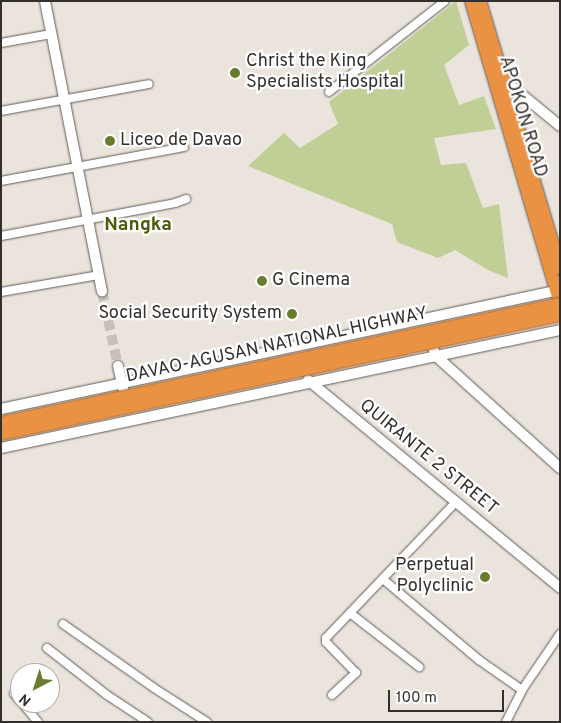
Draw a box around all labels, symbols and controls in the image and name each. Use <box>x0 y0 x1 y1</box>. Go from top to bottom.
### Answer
place label: Christ the King Specialists Hospital <box>246 52 404 94</box>
street label: APOKON ROAD <box>493 54 551 180</box>
marker: Christ the King Specialists Hospital <box>228 66 242 80</box>
place label: Liceo de Davao <box>120 130 242 152</box>
marker: Liceo de Davao <box>104 135 116 147</box>
district label: Nangka <box>104 215 172 237</box>
place label: G Cinema <box>272 270 350 292</box>
marker: G Cinema <box>256 275 268 287</box>
place label: Social Security System <box>98 303 282 325</box>
street label: DAVAO-AGUSAN NATIONAL HIGHWAY <box>124 303 430 389</box>
marker: Social Security System <box>286 308 298 320</box>
street label: QUIRANTE 2 STREET <box>354 395 502 521</box>
place label: Perpetual Polyclinic <box>395 556 474 598</box>
marker: Perpetual Polyclinic <box>478 570 492 584</box>
north arrow <box>10 663 60 713</box>
scale bar <box>391 680 507 712</box>
text: N <box>16 689 35 709</box>
text: 100 m <box>396 689 437 708</box>

